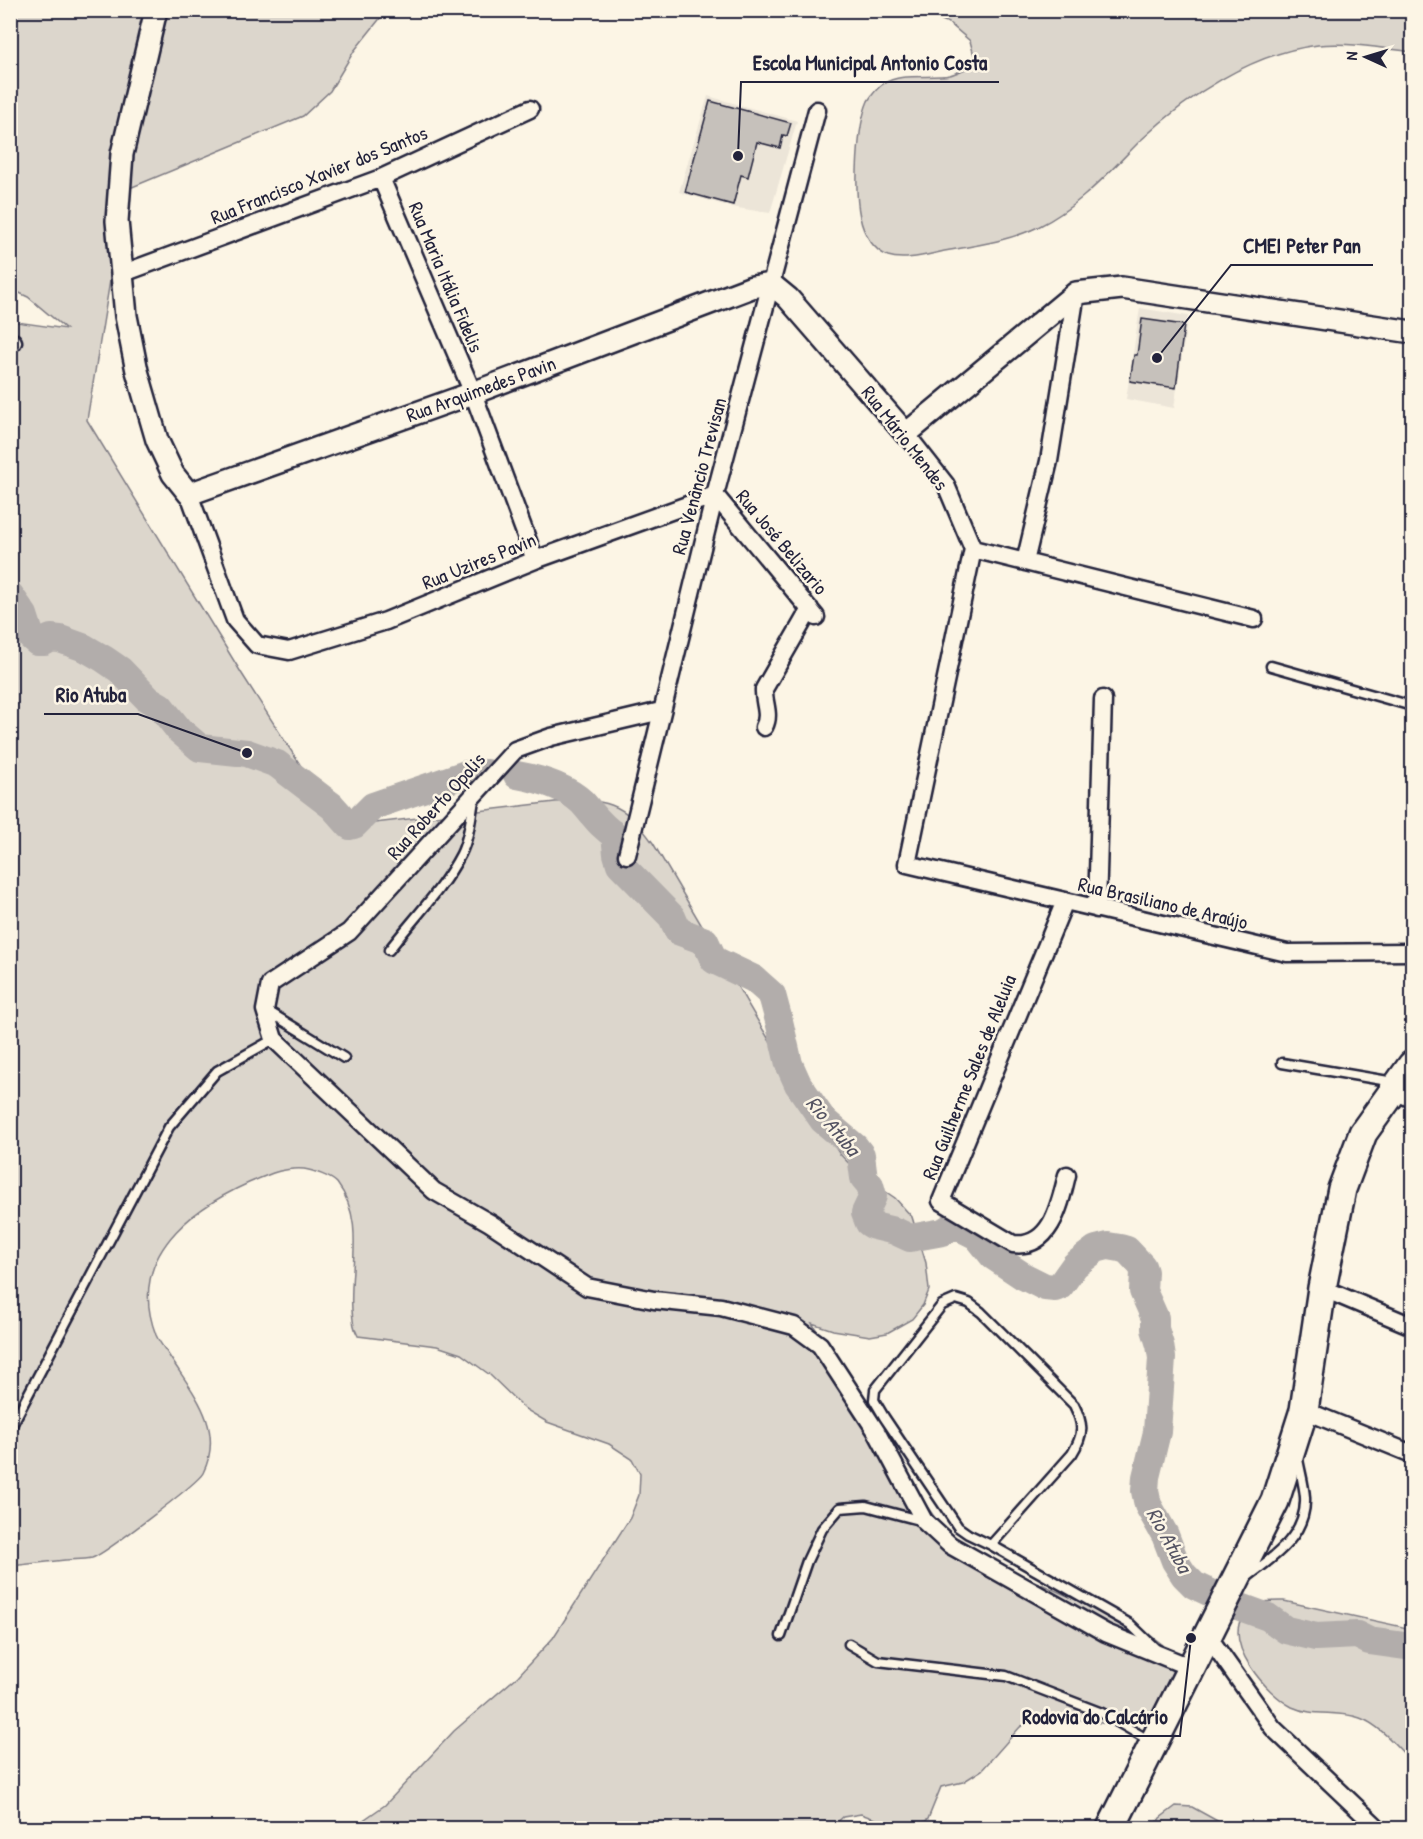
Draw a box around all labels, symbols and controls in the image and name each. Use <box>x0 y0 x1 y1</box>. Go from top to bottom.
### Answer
north arrow <box>1336 27 1396 87</box>
callout: Escola Municipal Antonio Costa <box>741 43 999 82</box>
text: Escola Municipal Antonio Costa <box>753 48 988 78</box>
text: N <box>1340 50 1362 61</box>
street label: Rua Francisco Xavier dos Santos <box>206 119 431 230</box>
street label: Rua Maria Itália Fidelis <box>403 198 490 356</box>
callout: CMEI Peter Pan <box>1231 226 1373 265</box>
text: CMEI Peter Pan <box>1243 231 1361 260</box>
street label: Rua Arquimedes Pavin <box>402 349 559 428</box>
street label: Rua Mário Mendes <box>856 380 955 496</box>
street label: Rua Venâncio Trevisan <box>665 394 732 557</box>
street label: Rua José Belizario <box>730 483 834 600</box>
street label: Rua Uzires Pavin <box>418 525 540 596</box>
callout: Rio Atuba <box>44 675 138 714</box>
text: Rio Atuba <box>56 680 127 709</box>
street label: Rua Roberto Opolis <box>380 746 491 865</box>
street label: Rua Brasiliano de Araújo <box>1076 870 1251 935</box>
street label: Rua Guilherme Sales de Aleluia <box>915 970 1022 1183</box>
water label: Rio Atuba <box>800 1089 869 1164</box>
water label: Rio Atuba <box>1140 1502 1200 1580</box>
callout: Rodovia do Calcário <box>1011 1697 1180 1736</box>
text: Rodovia do Calcário <box>1022 1702 1168 1731</box>

